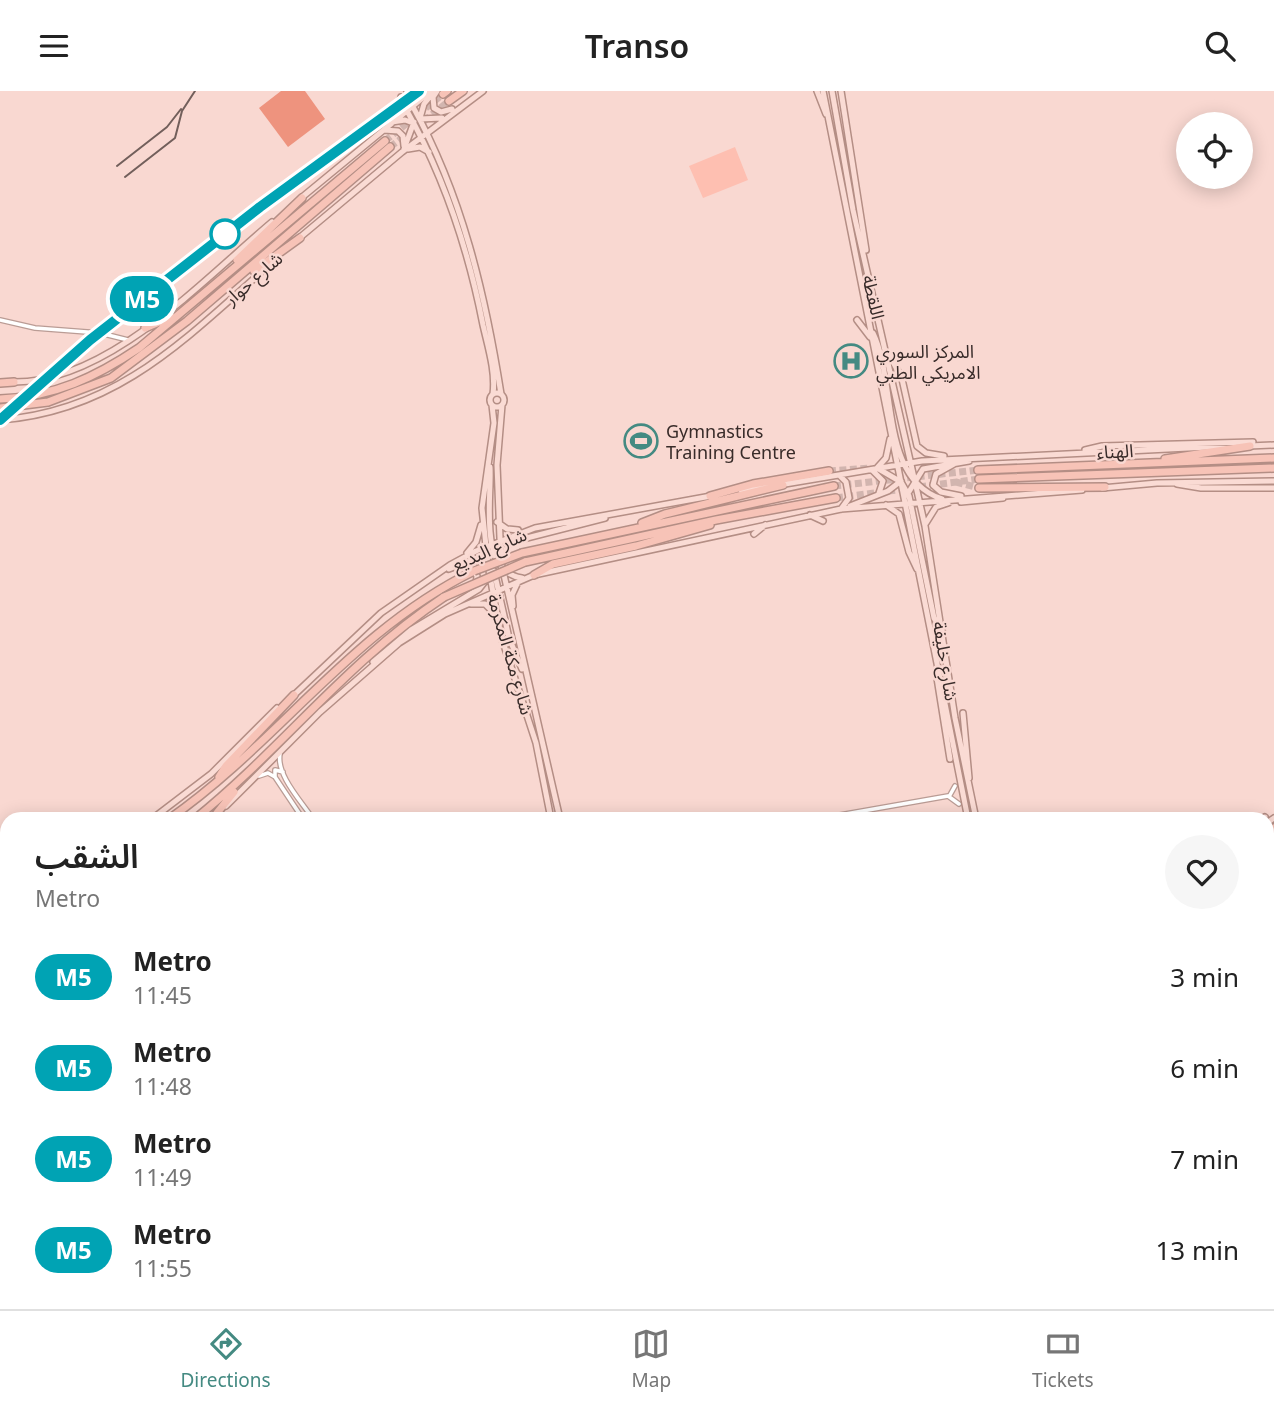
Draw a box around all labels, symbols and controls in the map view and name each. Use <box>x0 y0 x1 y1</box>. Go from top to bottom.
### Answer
text: Transo <box>585 24 689 67</box>
icon: menu <box>35 27 73 65</box>
icon: search <box>1201 27 1239 65</box>
map controls <box>1176 112 1253 189</box>
button: locate <box>1176 112 1253 189</box>
unlabelled marker <box>210 219 240 249</box>
street label: شارع حوار <box>218 246 289 313</box>
street label: اللقطة <box>857 272 891 322</box>
line badge: M5 <box>110 276 174 322</box>
text: M5 <box>124 282 160 315</box>
place label: المركز السوري الامريكي الطبي <box>876 339 980 386</box>
hospital icon: المركز السوري الامريكي الطبي <box>832 342 870 380</box>
place label: Gymnastics Training Centre <box>666 419 796 464</box>
sports icon: Gymnastics Training Centre <box>622 422 660 460</box>
street label: الهناء <box>1096 438 1134 464</box>
street label: شارع البديع <box>448 522 531 579</box>
street label: شارع مكة المكرمة <box>479 591 540 718</box>
street label: شارع خليفة <box>925 620 964 703</box>
text: الشقب <box>35 833 139 878</box>
button: heart <box>1165 835 1239 909</box>
text: Metro <box>35 882 100 914</box>
text: Metro <box>133 943 212 979</box>
text: 3 min <box>1170 959 1239 995</box>
text: M5 <box>55 960 92 993</box>
text: 11:45 <box>133 979 192 1011</box>
text: Metro <box>133 1034 212 1070</box>
text: 6 min <box>1170 1050 1239 1086</box>
text: M5 <box>55 1051 92 1084</box>
text: 11:48 <box>133 1070 192 1102</box>
text: Metro <box>133 1125 212 1161</box>
text: 7 min <box>1170 1141 1239 1177</box>
text: M5 <box>55 1142 92 1175</box>
text: 11:49 <box>133 1161 192 1193</box>
text: Metro <box>133 1216 212 1252</box>
text: 13 min <box>1155 1232 1239 1268</box>
text: M5 <box>55 1233 92 1266</box>
text: 11:55 <box>133 1252 192 1284</box>
tab: Directions <box>180 1325 271 1393</box>
tab: Map <box>632 1325 671 1393</box>
tab: Tickets <box>1032 1325 1094 1393</box>

